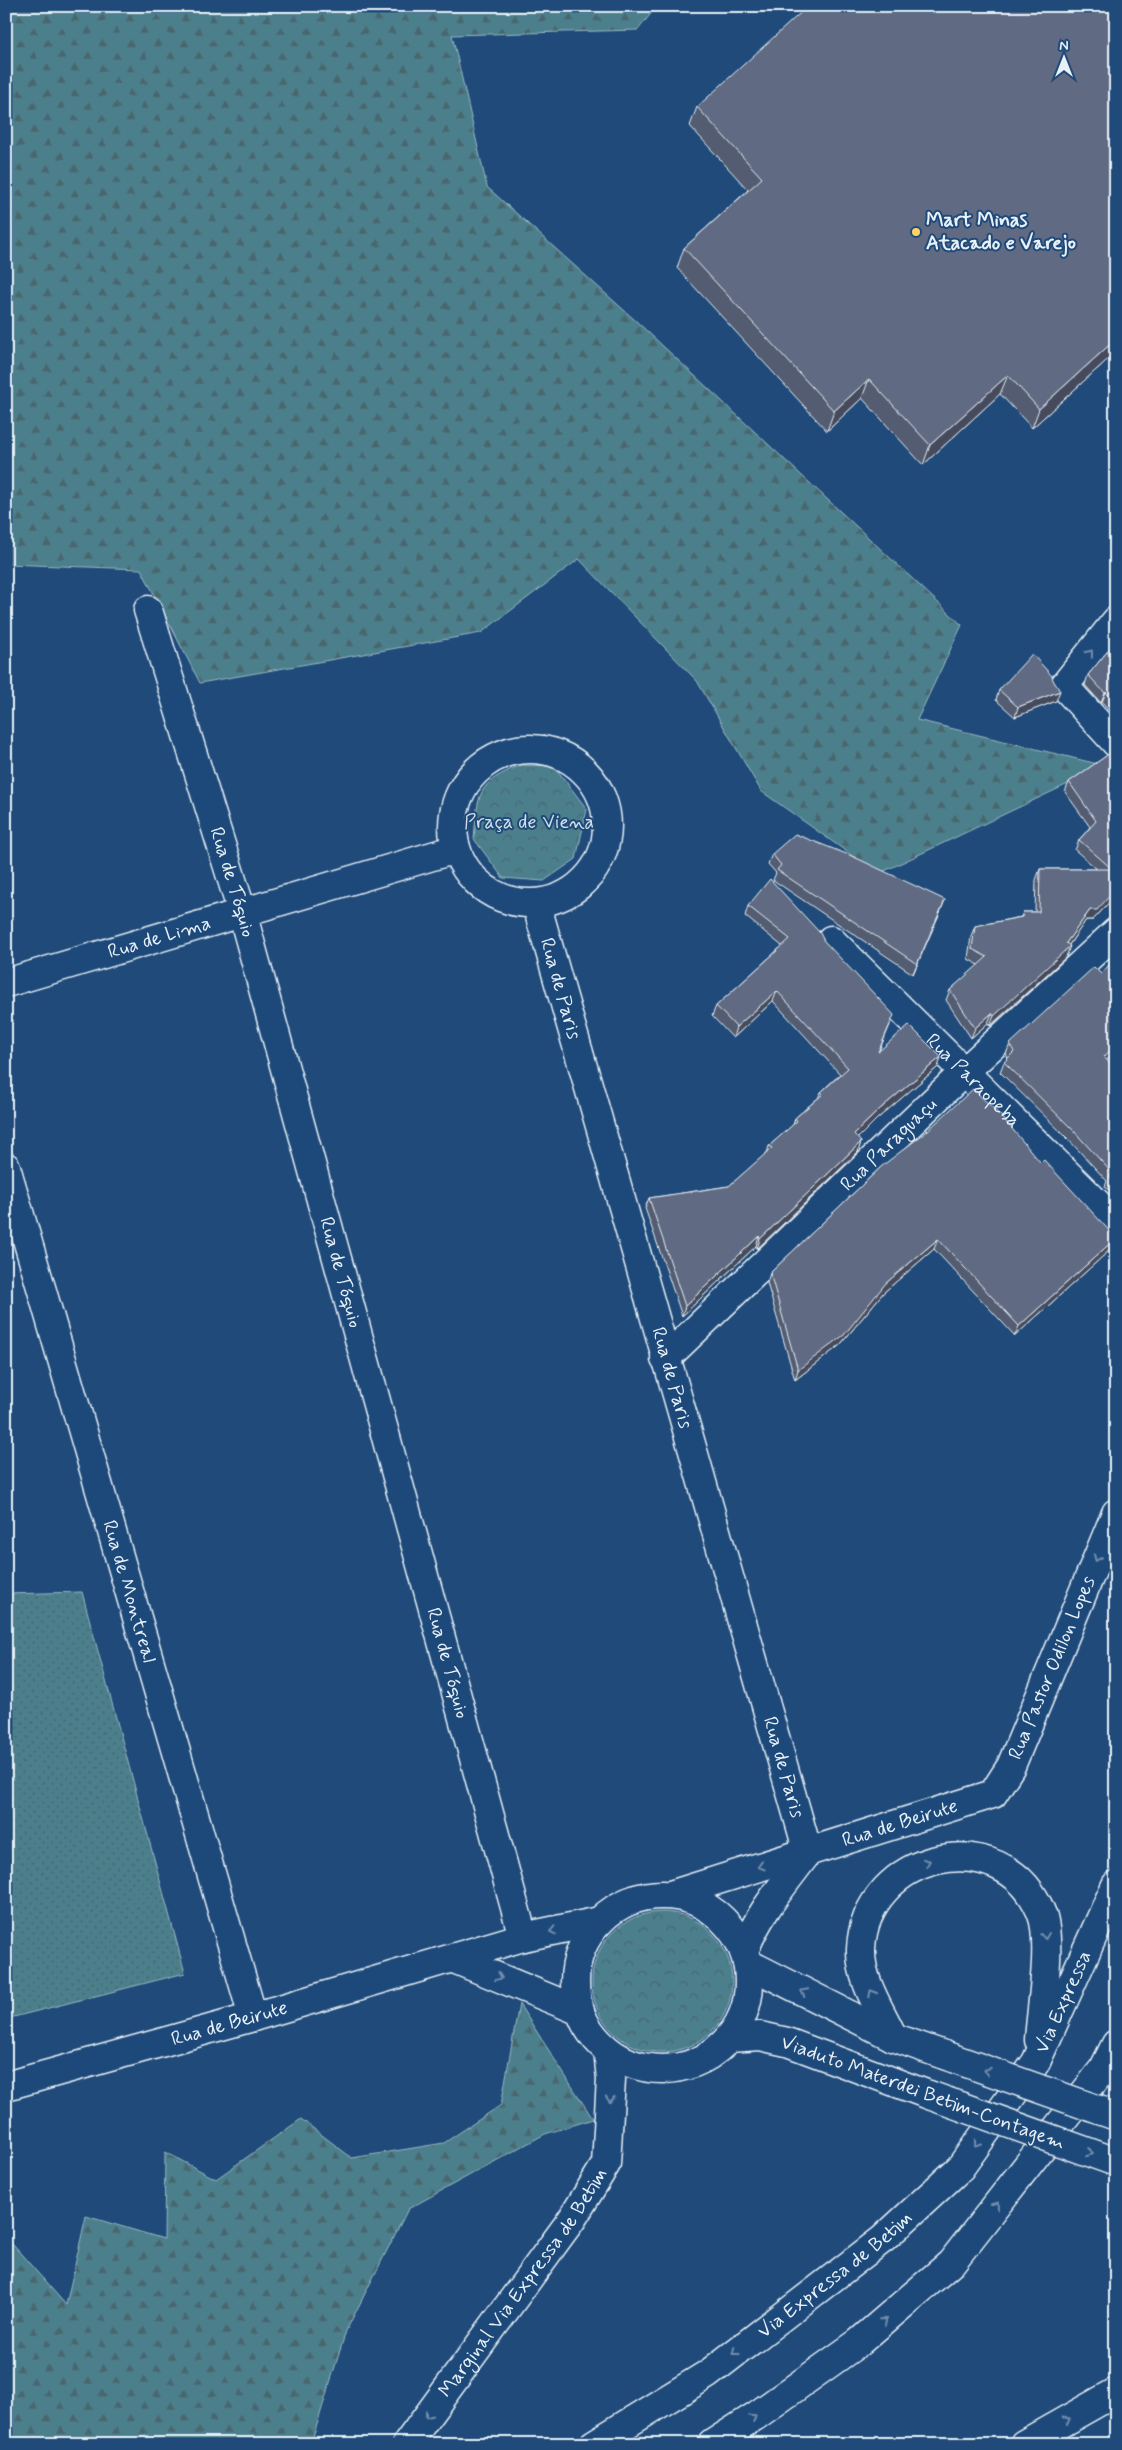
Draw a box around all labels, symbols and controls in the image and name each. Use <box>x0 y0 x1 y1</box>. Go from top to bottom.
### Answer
north arrow <box>1040 32 1090 82</box>
text: N <box>1059 37 1069 55</box>
place label: Mart Minas Atacado e Varejo <box>926 207 1076 257</box>
marker: Mart Minas Atacado e Varejo <box>910 226 922 238</box>
one-way arrow <box>1084 649 1093 659</box>
park label: Praça de Viena <box>464 809 594 836</box>
street label: Rua de Tóquio <box>203 824 262 940</box>
street label: Rua de Lima <box>105 909 214 965</box>
street label: Rua de Paris <box>533 935 588 1043</box>
street label: Rua Paraopeba <box>920 1027 1027 1134</box>
street label: Rua Paraguaçu <box>834 1091 943 1197</box>
street label: Rua de Tóquio <box>313 1214 369 1331</box>
street label: Rua de Paris <box>645 1324 700 1432</box>
street label: Rua de Montreal <box>96 1517 163 1666</box>
one-way arrow <box>1093 1553 1103 1561</box>
street label: Rua Pastor Odilon Lopes <box>1002 1572 1102 1764</box>
street label: Rua de Tóquio <box>420 1605 476 1721</box>
street label: Rua de Paris <box>756 1713 811 1821</box>
street label: Rua de Beirute <box>839 1792 961 1854</box>
one-way arrow <box>923 1858 931 1868</box>
one-way arrow <box>758 1861 766 1871</box>
one-way arrow <box>548 1925 557 1936</box>
one-way arrow <box>1039 1932 1050 1940</box>
street label: Via Expressa <box>1028 1946 1098 2057</box>
one-way arrow <box>494 1971 503 1982</box>
one-way arrow <box>800 1988 809 1998</box>
one-way arrow <box>868 1989 878 1998</box>
street label: Rua de Beirute <box>168 1994 291 2053</box>
street label: Viaduto Materdei Betim-Contagem <box>777 2029 1069 2157</box>
one-way arrow <box>984 2066 992 2076</box>
one-way arrow <box>604 2095 615 2103</box>
one-way arrow <box>974 2138 983 2148</box>
one-way arrow <box>1085 2147 1094 2157</box>
street label: Marginal Via Expressa de Betim <box>432 2162 614 2403</box>
one-way arrow <box>991 2202 999 2211</box>
street label: Via Expressa de Betim <box>752 2205 918 2345</box>
one-way arrow <box>878 2318 887 2327</box>
one-way arrow <box>732 2347 741 2355</box>
one-way arrow <box>425 2409 434 2419</box>
one-way arrow <box>747 2414 756 2424</box>
one-way arrow <box>1062 2416 1071 2426</box>

